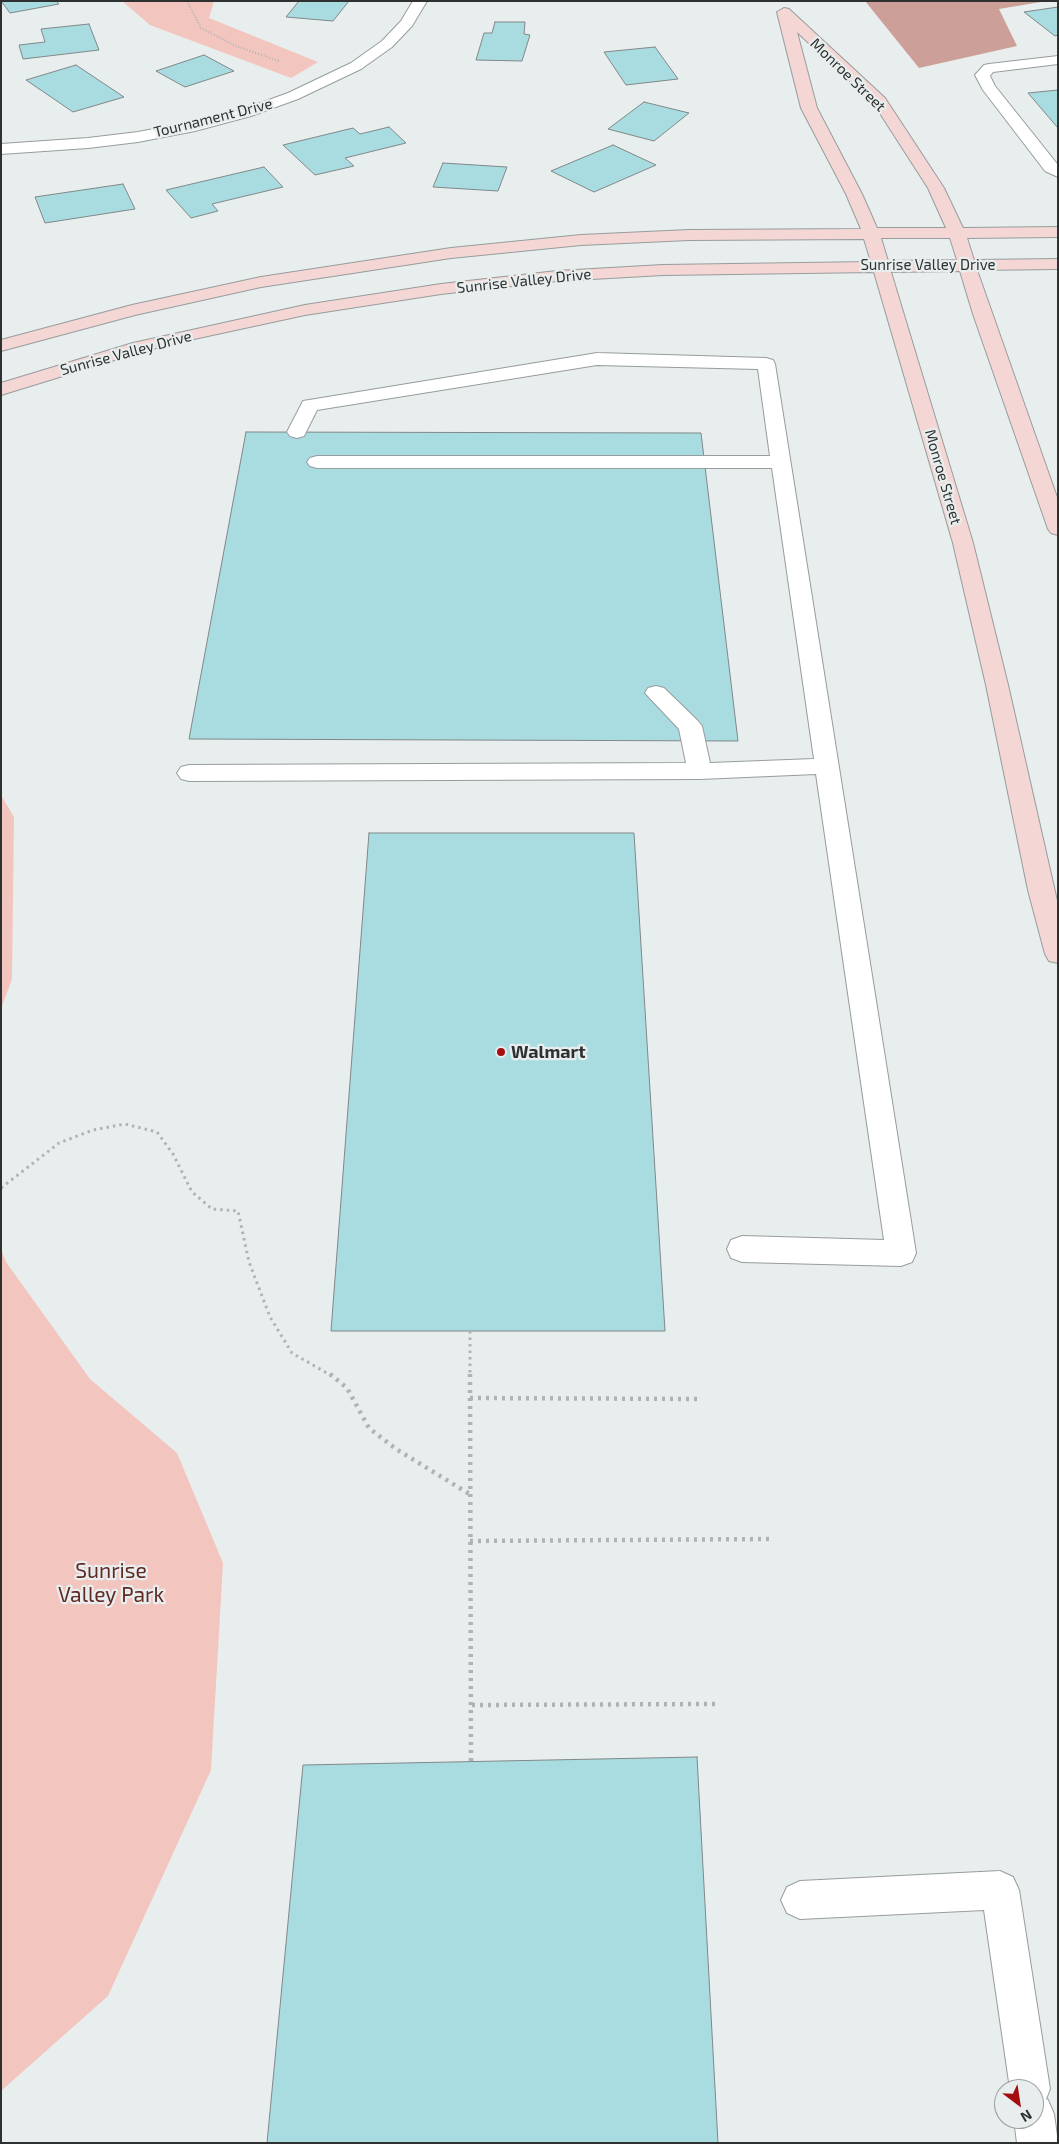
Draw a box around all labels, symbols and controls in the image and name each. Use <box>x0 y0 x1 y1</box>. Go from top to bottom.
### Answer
street label: Monroe Street <box>807 35 889 115</box>
street label: Tournament Drive <box>152 95 274 141</box>
street label: Sunrise Valley Drive <box>860 256 996 274</box>
street label: Sunrise Valley Drive <box>456 265 592 297</box>
street label: Sunrise Valley Drive <box>58 327 194 379</box>
street label: Monroe Street <box>921 428 965 526</box>
place label: Walmart <box>511 1041 586 1063</box>
marker: Walmart <box>495 1046 507 1058</box>
park label: Sunrise Valley Park <box>58 1558 164 1608</box>
north arrow <box>994 2079 1044 2129</box>
text: N <box>1018 2107 1035 2126</box>

